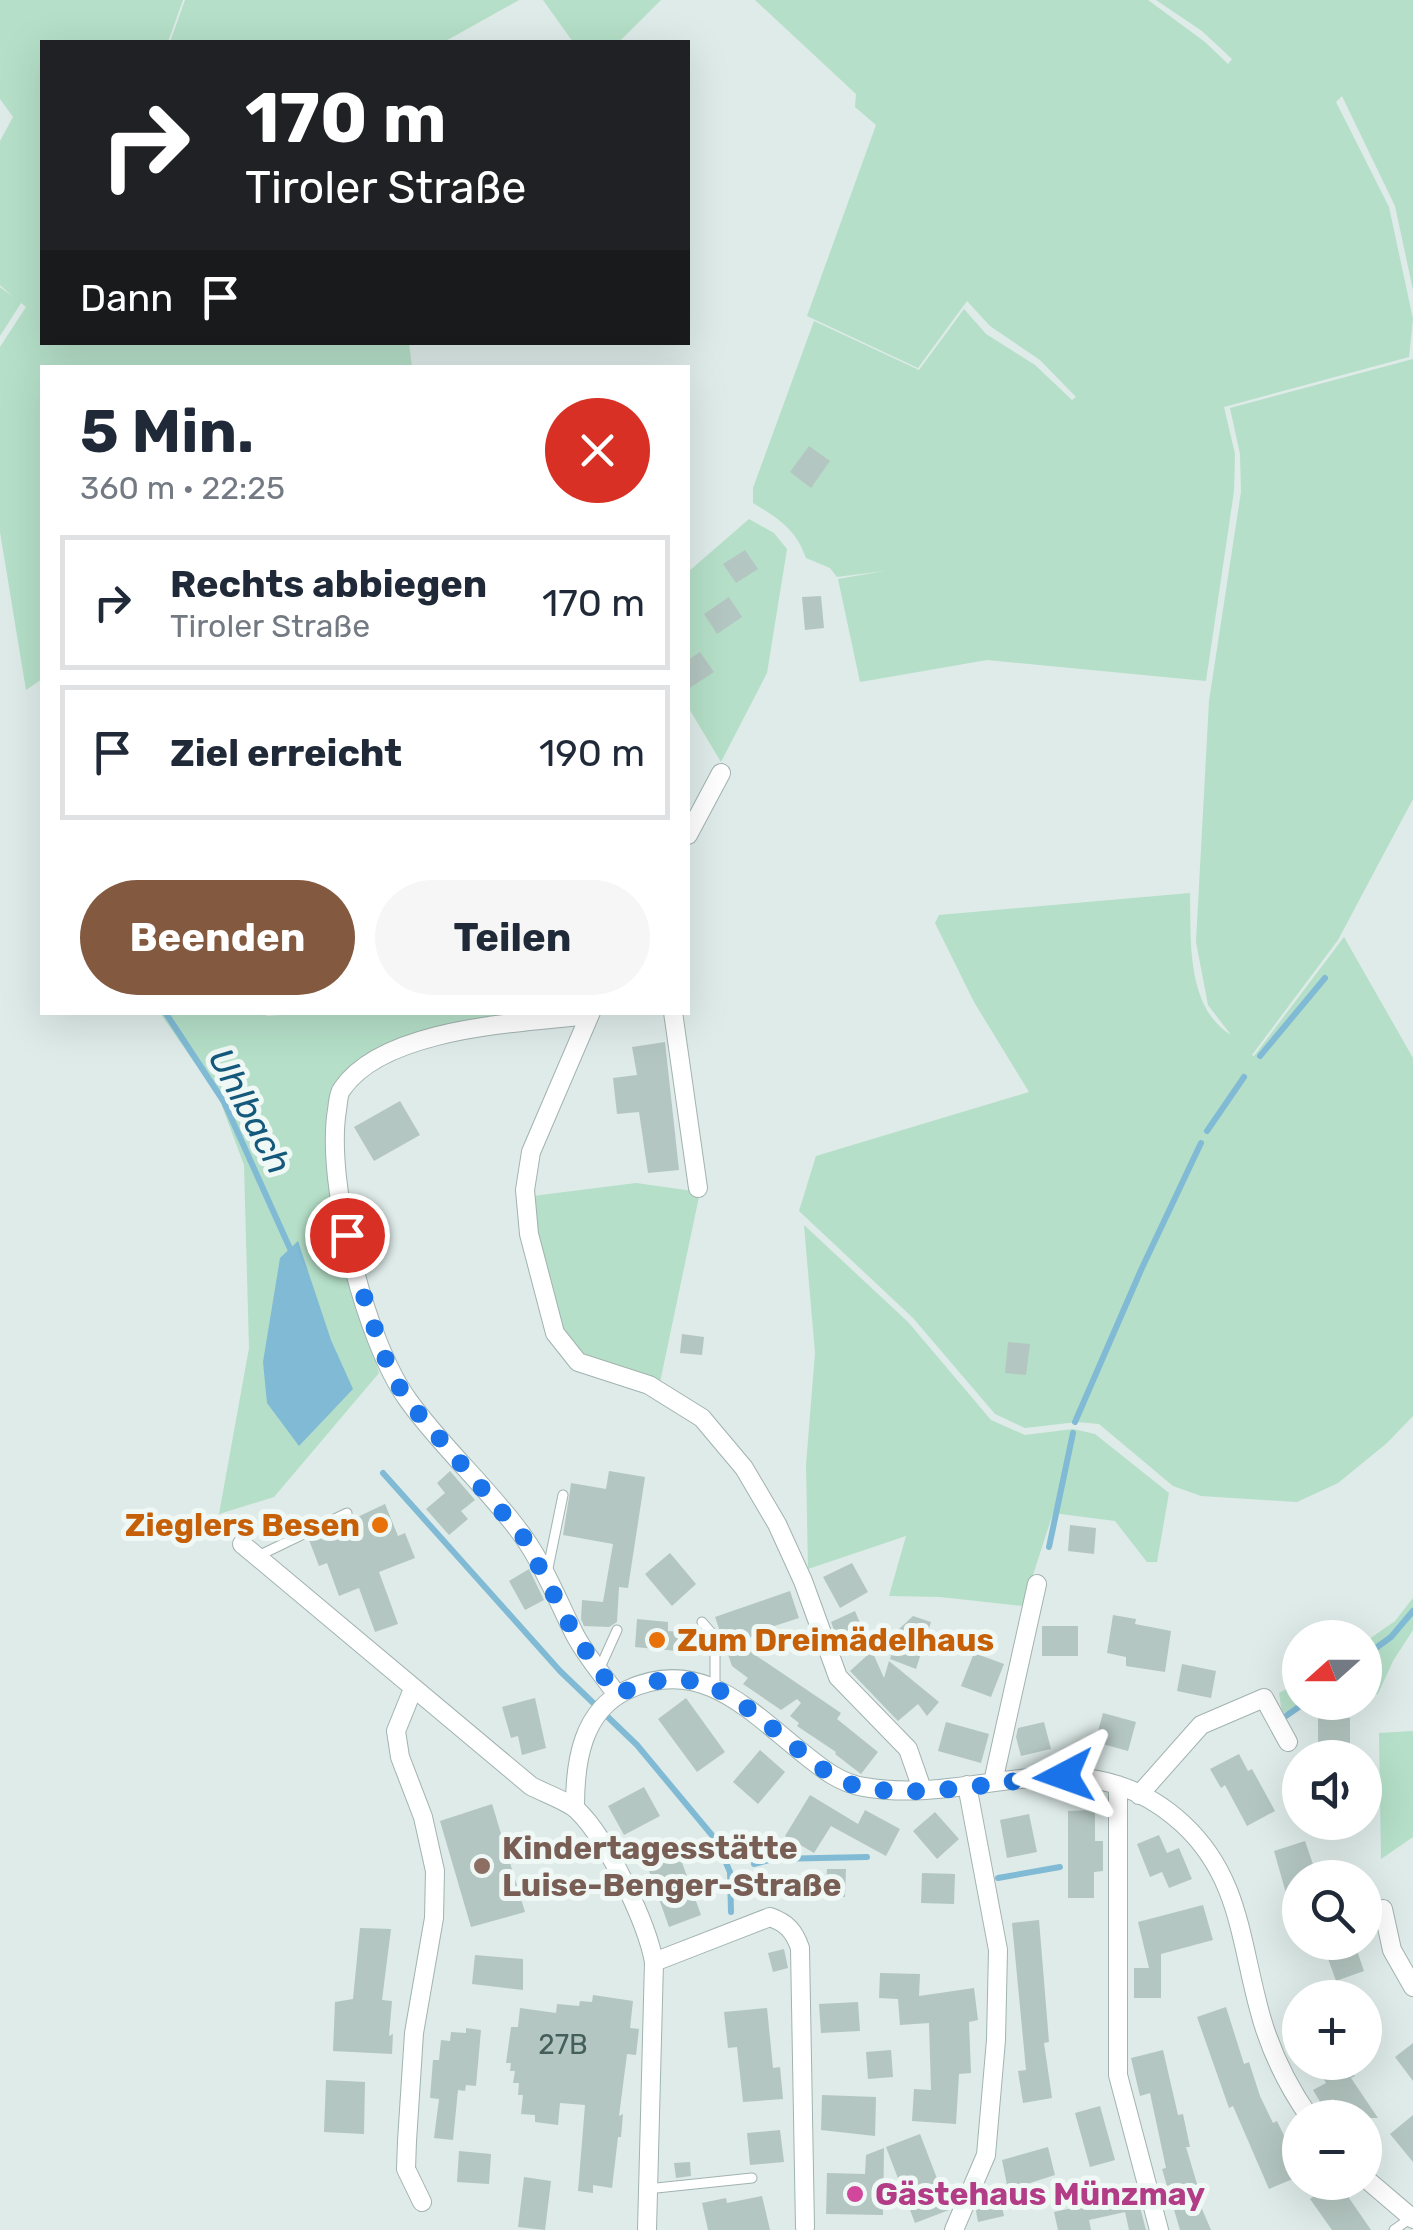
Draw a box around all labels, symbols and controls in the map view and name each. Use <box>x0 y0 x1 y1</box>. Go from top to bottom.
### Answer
text: 170 m <box>245 77 447 160</box>
icon: right <box>80 80 210 210</box>
text: Tiroler Straße <box>245 161 526 214</box>
icon: arrive <box>193 270 248 325</box>
text: Dann <box>80 275 173 321</box>
text: 5 Min. <box>80 396 254 467</box>
button: close <box>545 398 650 503</box>
text: 360 m · 22:25 <box>80 469 285 507</box>
text: Rechts abbiegen <box>170 561 487 607</box>
icon: right <box>85 575 140 630</box>
text: 170 m <box>542 580 645 626</box>
text: Tiroler Straße <box>170 607 370 645</box>
icon: arrive <box>85 725 140 780</box>
text: Ziel erreicht <box>170 730 402 776</box>
text: 190 m <box>539 730 645 776</box>
button: Beenden <box>80 880 355 995</box>
button: Teilen <box>375 880 650 995</box>
water label: Uhlbach <box>199 1041 301 1181</box>
pin <box>305 1193 390 1278</box>
icon: arrive <box>320 1208 375 1263</box>
place label: Zieglers Besen <box>125 1506 360 1544</box>
marker: Zieglers Besen <box>369 1514 391 1536</box>
north arrow <box>1282 1620 1382 1720</box>
map controls <box>1282 1620 1382 2200</box>
place label: Zum Dreimädelhaus <box>677 1621 994 1659</box>
marker: Zum Dreimädelhaus <box>646 1629 668 1651</box>
position arrow <box>1012 1724 1116 1828</box>
button: sound <box>1282 1740 1382 1840</box>
place label: Kindertagesstätte Luise-Benger-Straße <box>502 1829 842 1904</box>
marker: Kindertagesstätte Luise-Benger-Straße <box>471 1855 493 1877</box>
button: search <box>1282 1860 1382 1960</box>
button: + <box>1282 1980 1382 2080</box>
house number: 27B <box>538 2028 588 2061</box>
button: − <box>1282 2100 1382 2200</box>
place label: Gästehaus Münzmay <box>875 2175 1205 2213</box>
marker: Gästehaus Münzmay <box>844 2183 866 2205</box>

